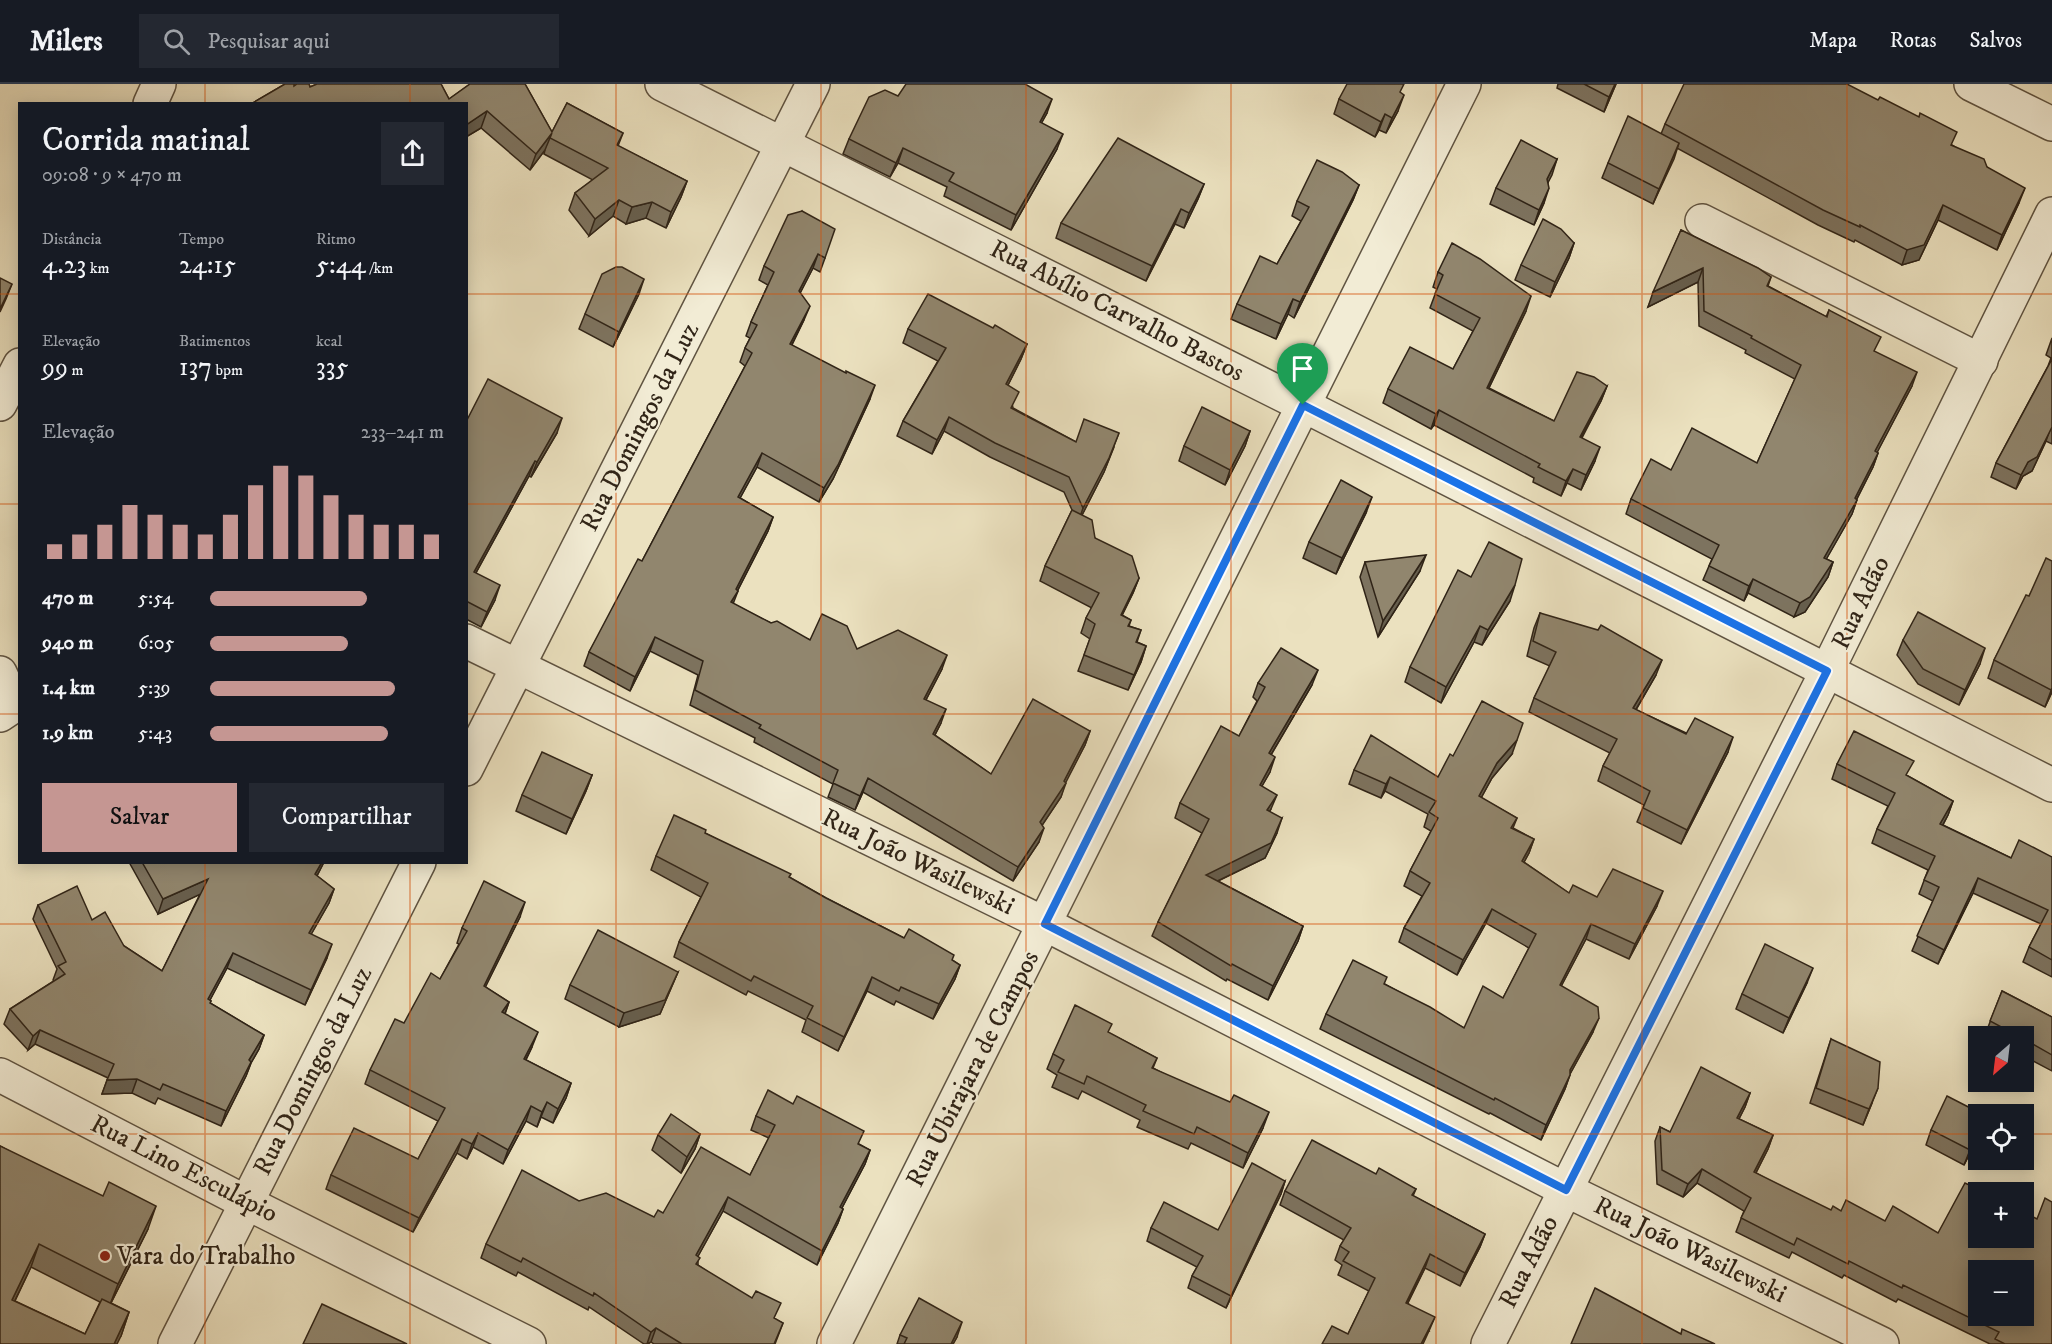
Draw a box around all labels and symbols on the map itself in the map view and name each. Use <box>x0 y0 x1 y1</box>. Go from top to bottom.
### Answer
street label: Rua Abílio Carvalho Bastos <box>984 233 1250 389</box>
street label: Rua Domingos da Luz <box>573 317 707 537</box>
pin <box>1277 343 1328 405</box>
street label: Rua Adão <box>1824 551 1898 655</box>
street label: Rua João Wasilewski <box>816 801 1020 923</box>
street label: Rua Ubirajara de Campos <box>899 945 1047 1193</box>
street label: Rua Domingos da Luz <box>246 961 380 1181</box>
north arrow <box>1968 1026 2034 1092</box>
street label: Rua Lino Esculápio <box>85 1108 283 1230</box>
street label: Rua João Wasilewski <box>1588 1189 1792 1311</box>
street label: Rua Adão <box>1492 1210 1566 1314</box>
place label: Vara do Trabalho <box>116 1240 295 1273</box>
marker: Vara do Trabalho <box>98 1249 112 1263</box>

